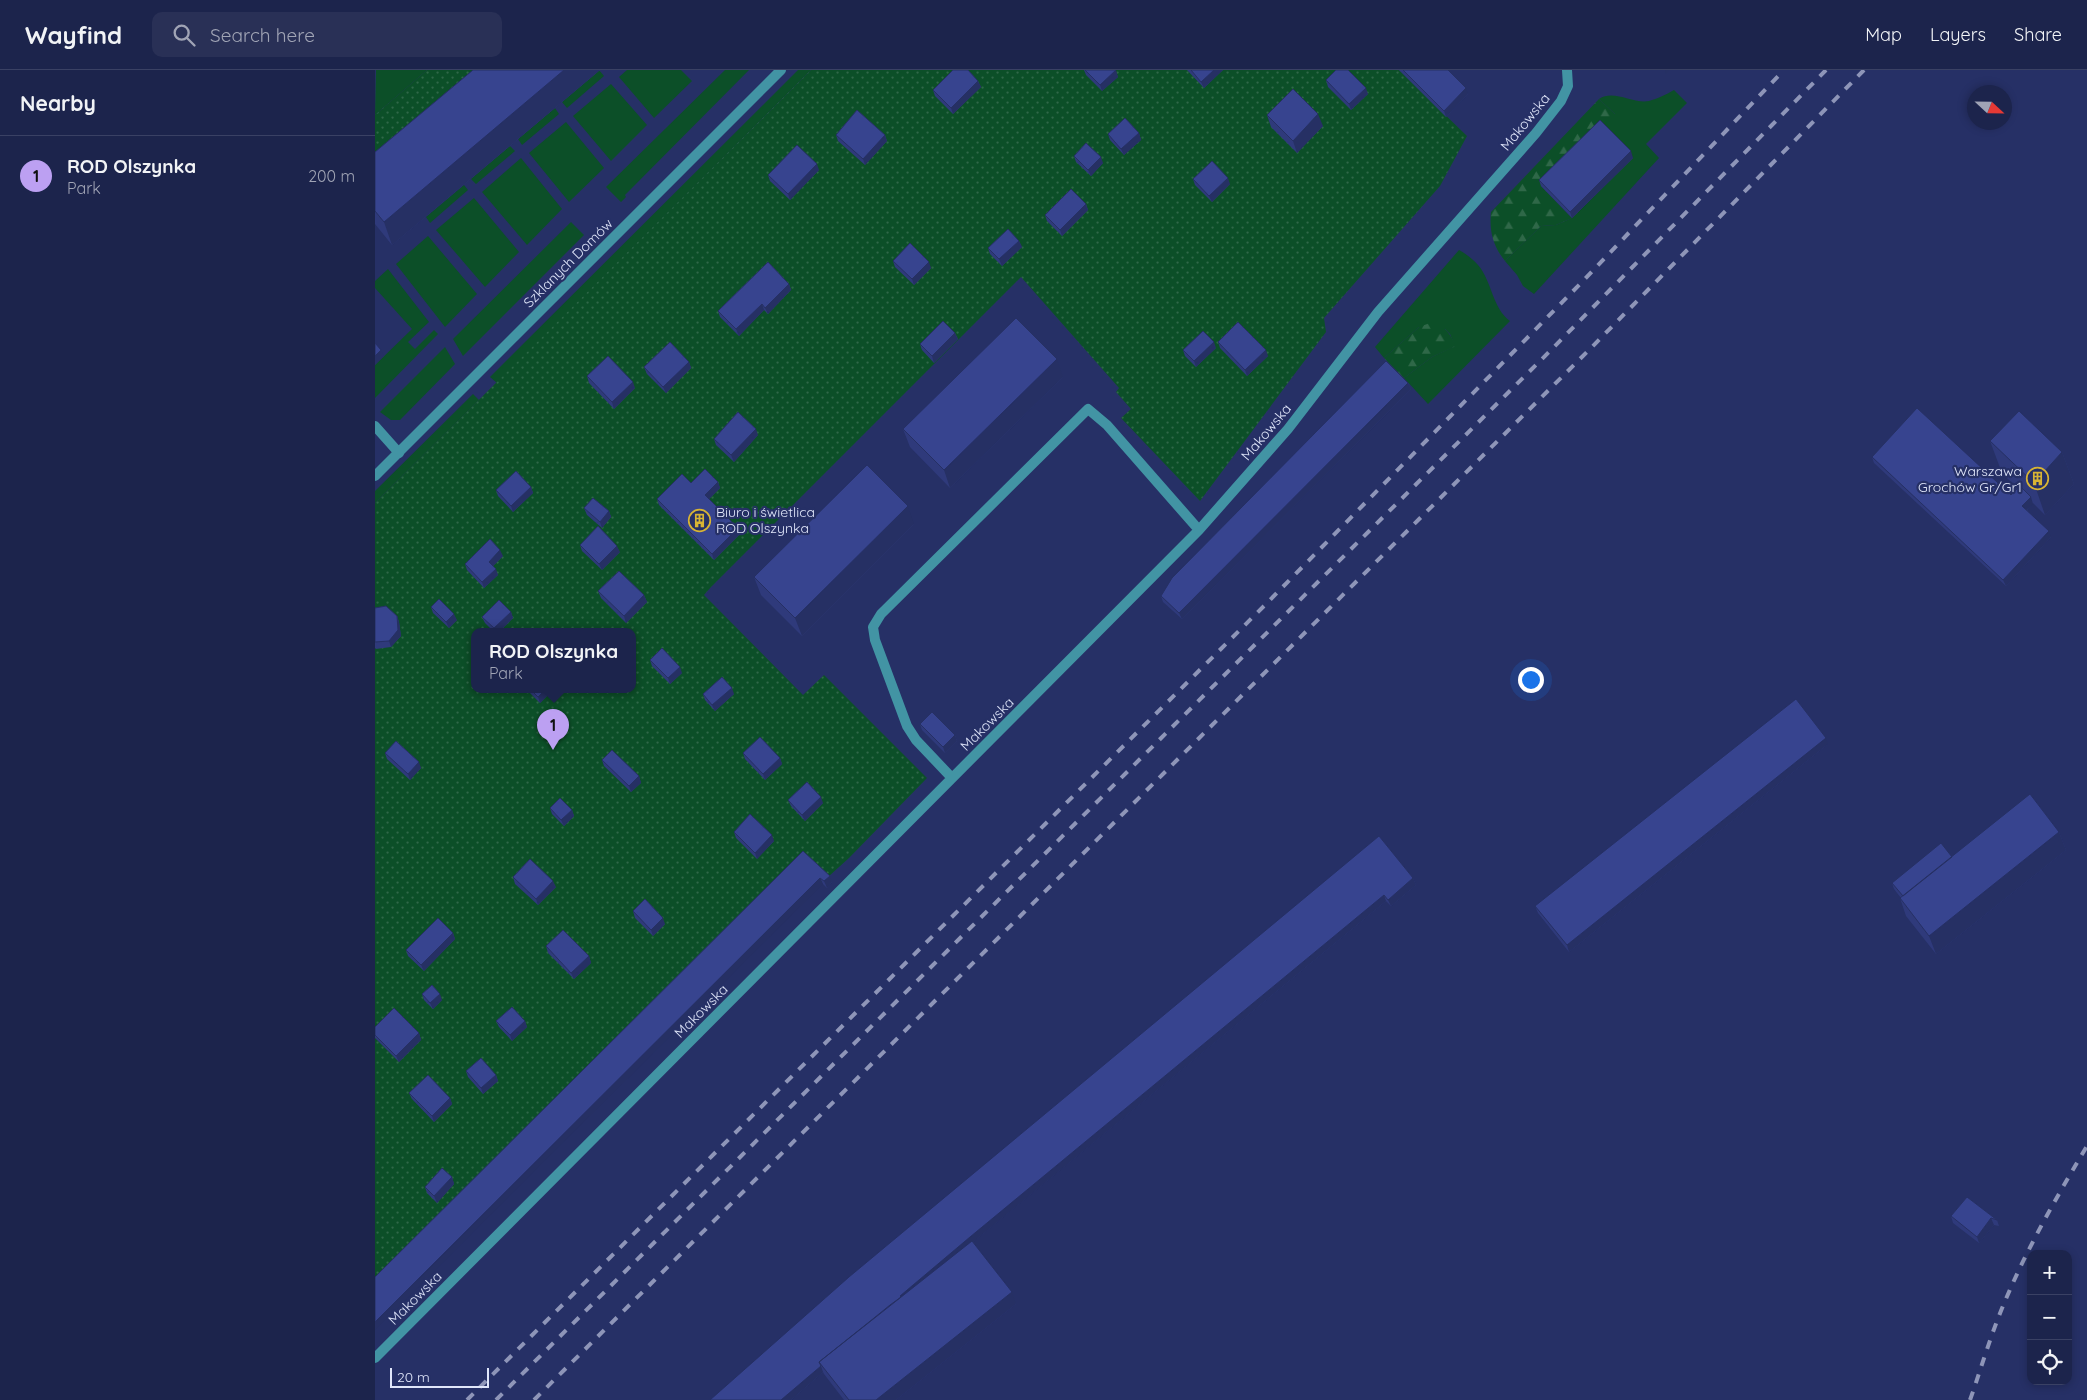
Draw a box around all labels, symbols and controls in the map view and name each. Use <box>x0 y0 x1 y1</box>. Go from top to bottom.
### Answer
search box <box>152 12 502 57</box>
text: Wayfind <box>25 20 122 50</box>
icon: search <box>170 21 198 49</box>
text: Search here <box>210 23 315 47</box>
text: Map <box>1865 23 1902 46</box>
text: Layers <box>1930 23 1986 46</box>
text: Share <box>2014 23 2062 46</box>
north arrow <box>1967 85 2012 130</box>
text: Nearby <box>20 90 96 116</box>
street label: Makowska <box>1496 90 1554 154</box>
text: ROD Olszynka <box>67 154 196 178</box>
text: 1 <box>33 166 39 186</box>
text: 200 m <box>308 166 355 186</box>
text: Park <box>67 178 101 198</box>
street label: Szklanych Domów <box>520 214 617 311</box>
street label: Makowska <box>1237 400 1295 464</box>
place label: Warszawa Grochów Gr/Gr1 <box>1918 462 2022 496</box>
building icon: Warszawa Grochów Gr/Gr1 <box>2026 467 2050 491</box>
place label: Biuro i świetlica ROD Olszynka <box>716 503 815 537</box>
building icon: Biuro i świetlica ROD Olszynka <box>688 508 712 532</box>
popup <box>471 628 636 693</box>
text: ROD Olszynka <box>489 639 618 663</box>
text: Park <box>489 663 523 683</box>
your location <box>1518 667 1544 693</box>
street label: Makowska <box>956 693 1018 755</box>
pin: 1 <box>537 709 569 750</box>
street label: Makowska <box>670 980 732 1042</box>
map controls <box>2027 1250 2072 1385</box>
button: + <box>2027 1250 2072 1295</box>
street label: Makowska <box>384 1267 446 1329</box>
button: − <box>2027 1295 2072 1340</box>
button: locate <box>2027 1340 2072 1385</box>
scale bar <box>390 1365 489 1388</box>
text: 20 m <box>397 1368 430 1386</box>

